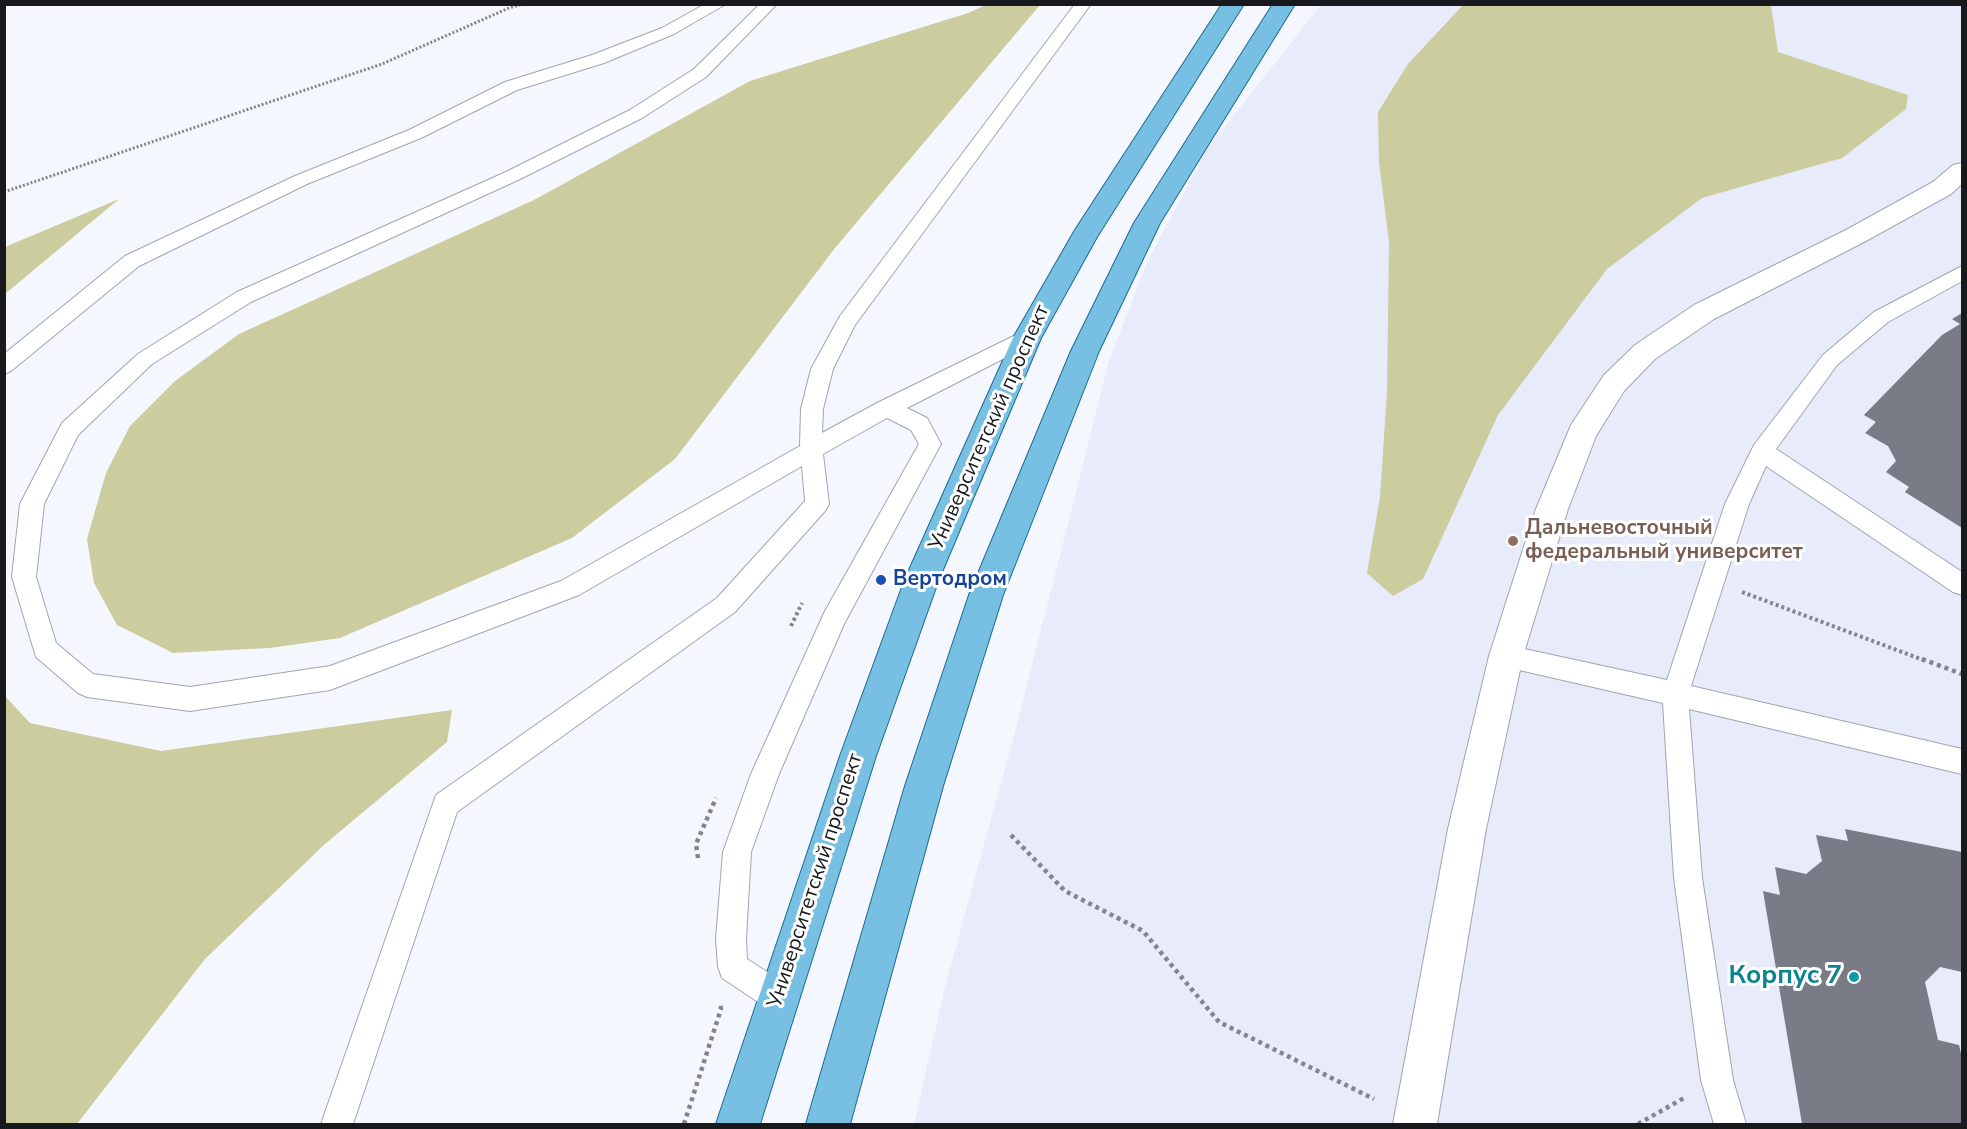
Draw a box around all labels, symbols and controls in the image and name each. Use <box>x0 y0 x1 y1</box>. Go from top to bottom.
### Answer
street label: Университетский проспект <box>924 301 1056 555</box>
place label: Дальневосточный федеральный университет <box>1525 516 1803 566</box>
marker: Дальневосточный федеральный университет <box>1506 534 1520 548</box>
place label: Вертодром <box>893 567 1007 593</box>
marker: Вертодром <box>874 573 888 587</box>
street label: Университетский проспект <box>763 751 869 1011</box>
place label: Корпус 7 <box>1729 961 1842 993</box>
marker: Корпус 7 <box>1847 970 1861 984</box>

